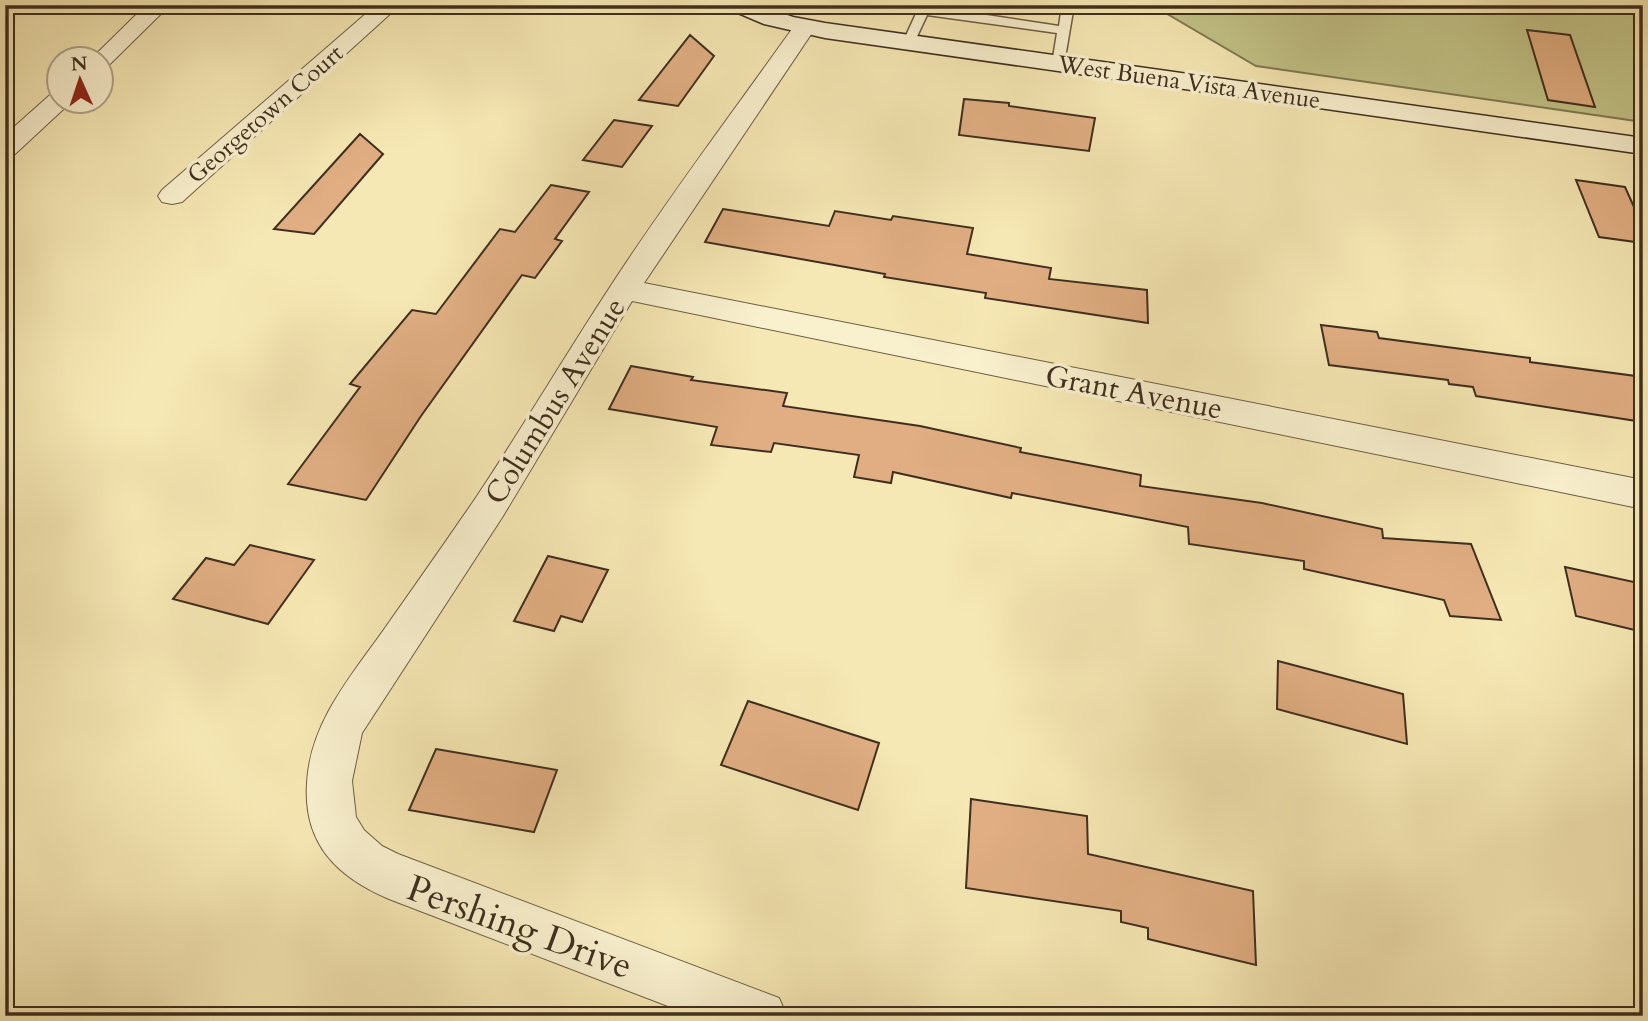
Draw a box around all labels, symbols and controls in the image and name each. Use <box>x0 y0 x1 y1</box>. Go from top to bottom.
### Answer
street label: Georgetown Court <box>180 37 351 191</box>
north arrow <box>46 46 116 116</box>
street label: West Buena Vista Avenue <box>1054 48 1322 117</box>
text: N <box>70 51 89 77</box>
street label: Columbus Avenue <box>475 290 635 512</box>
street label: Grant Avenue <box>1042 355 1226 430</box>
street label: Pershing Drive <box>400 863 639 991</box>

